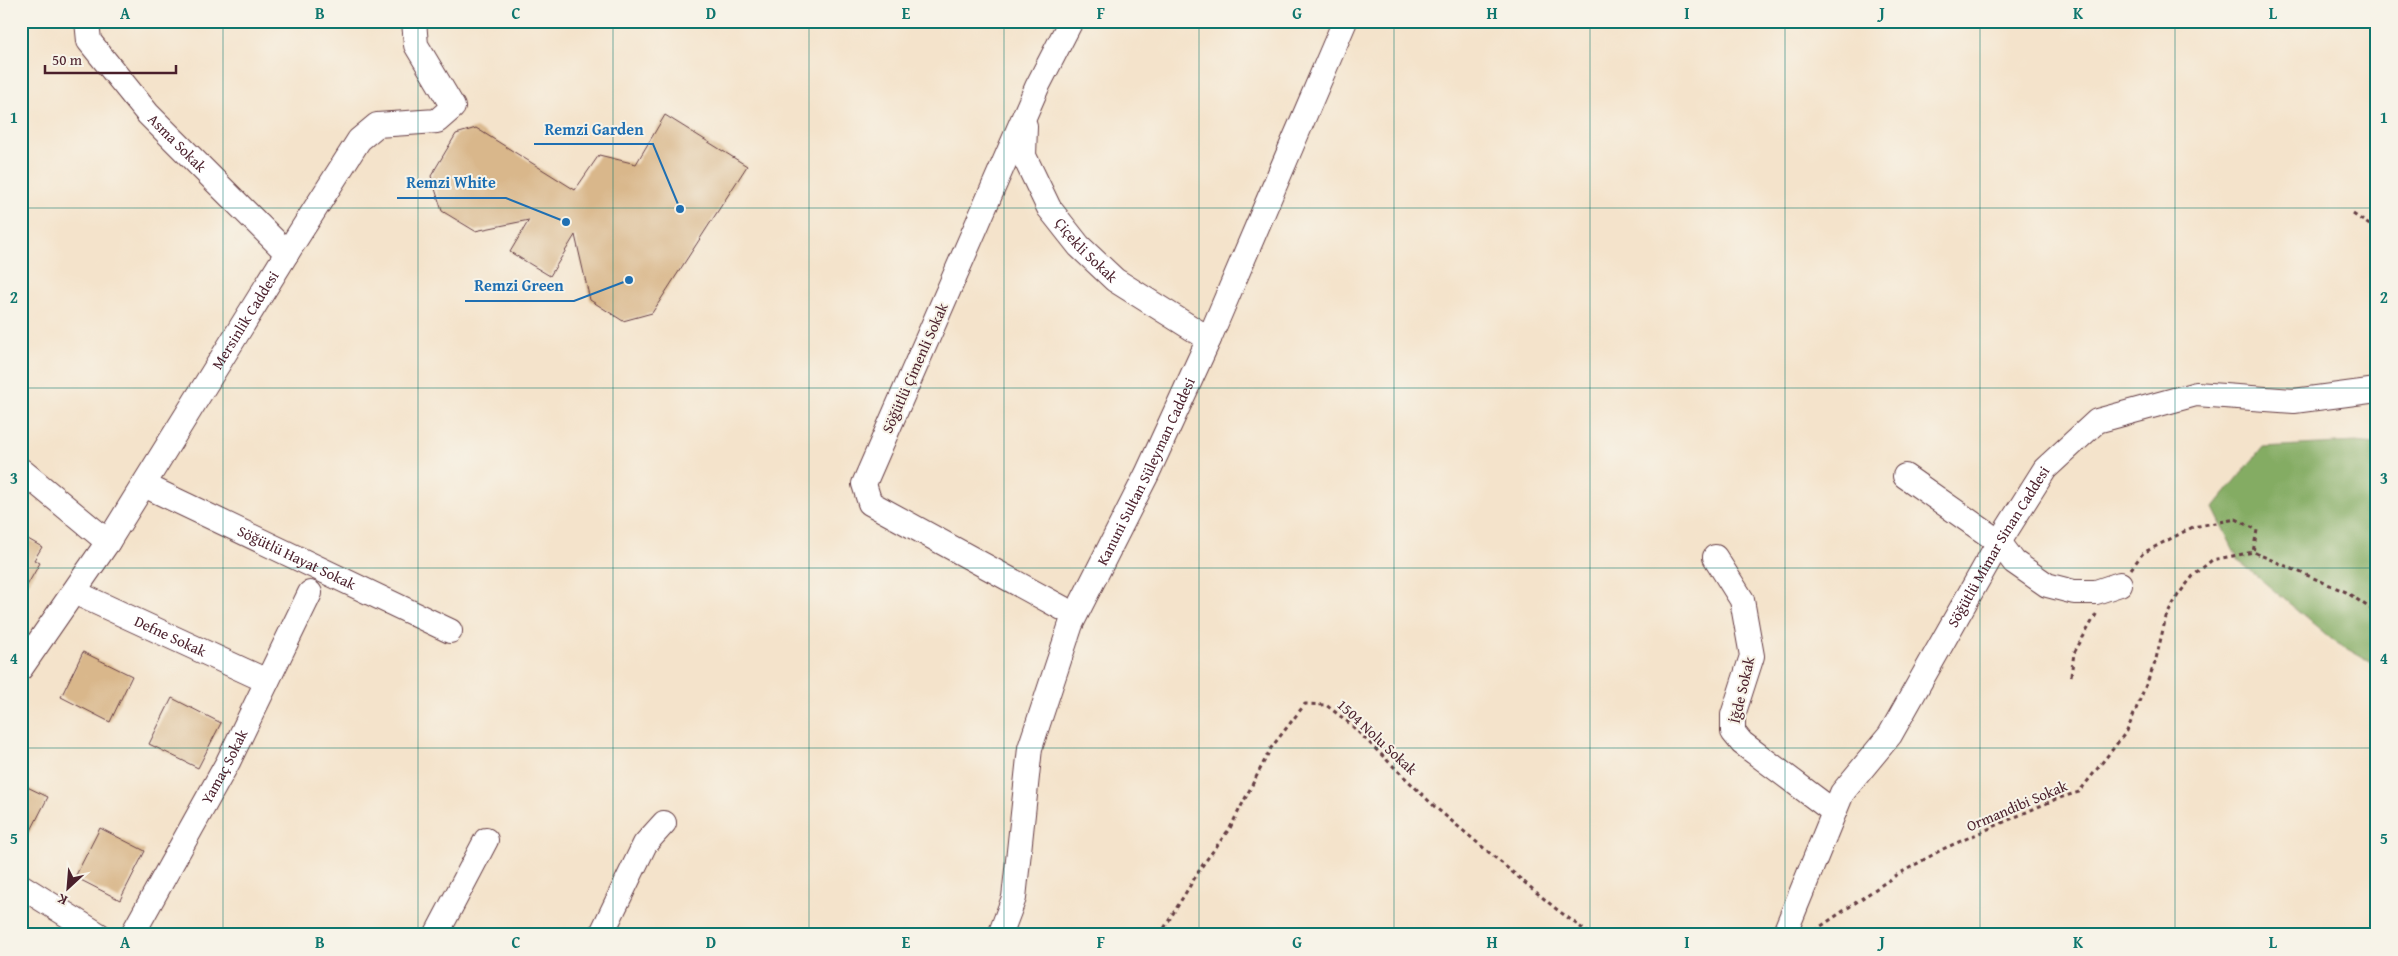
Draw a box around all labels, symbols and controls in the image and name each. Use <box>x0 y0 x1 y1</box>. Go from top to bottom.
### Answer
text: A <box>120 1 131 25</box>
text: B <box>315 1 325 25</box>
text: C <box>511 1 521 25</box>
text: D <box>706 1 716 25</box>
text: E <box>902 1 911 25</box>
text: F <box>1097 1 1105 25</box>
text: G <box>1292 1 1302 25</box>
text: H <box>1486 1 1498 25</box>
text: I <box>1684 1 1690 25</box>
text: J <box>1876 1 1885 25</box>
text: K <box>2073 1 2084 25</box>
text: L <box>2269 1 2278 25</box>
scale bar <box>45 42 176 74</box>
text: 50 m <box>52 49 83 70</box>
text: 1 <box>10 105 18 129</box>
text: 1 <box>2380 105 2388 129</box>
street label: Asma Sokak <box>143 109 212 177</box>
callout: Remzi Garden <box>534 113 653 144</box>
text: Remzi Garden <box>544 117 644 141</box>
callout: Remzi White <box>397 167 506 198</box>
text: Remzi White <box>406 170 496 194</box>
street label: Çiçekli Sokak <box>1050 213 1123 287</box>
street label: Mersinlik Caddesi <box>207 267 283 373</box>
callout: Remzi Green <box>465 270 574 301</box>
text: Remzi Green <box>474 273 564 297</box>
text: 2 <box>10 285 18 309</box>
text: 2 <box>2380 285 2388 309</box>
street label: Söğütlü Çimenli Sokak <box>876 299 953 436</box>
street label: Kanuni Sultan Süleyman Caddesi <box>1091 374 1200 569</box>
street label: Söğütlü Mimar Sinan Caddesi <box>1942 462 2054 631</box>
text: 3 <box>10 466 18 490</box>
text: 3 <box>2380 466 2388 490</box>
street label: Söğütlü Hayat Sokak <box>234 520 360 595</box>
street label: Defne Sokak <box>131 610 210 662</box>
text: 4 <box>10 646 18 670</box>
text: 4 <box>2380 646 2388 670</box>
street label: İğde Sokak <box>1724 654 1759 725</box>
street label: 1504 Nolu Sokak <box>1333 694 1422 780</box>
street label: Yamaç Sokak <box>196 725 252 808</box>
street label: Ormandibi Sokak <box>1963 775 2071 836</box>
text: 5 <box>10 826 18 850</box>
text: 5 <box>2380 826 2388 850</box>
north arrow <box>42 864 92 914</box>
text: K <box>54 889 71 911</box>
text: A <box>120 930 131 954</box>
text: B <box>315 930 325 954</box>
text: C <box>511 930 521 954</box>
text: D <box>706 930 716 954</box>
text: E <box>902 930 911 954</box>
text: F <box>1097 930 1105 954</box>
text: G <box>1292 930 1302 954</box>
text: H <box>1486 930 1498 954</box>
text: I <box>1684 930 1690 954</box>
text: J <box>1876 930 1885 954</box>
text: K <box>2073 930 2084 954</box>
text: L <box>2269 930 2278 954</box>

